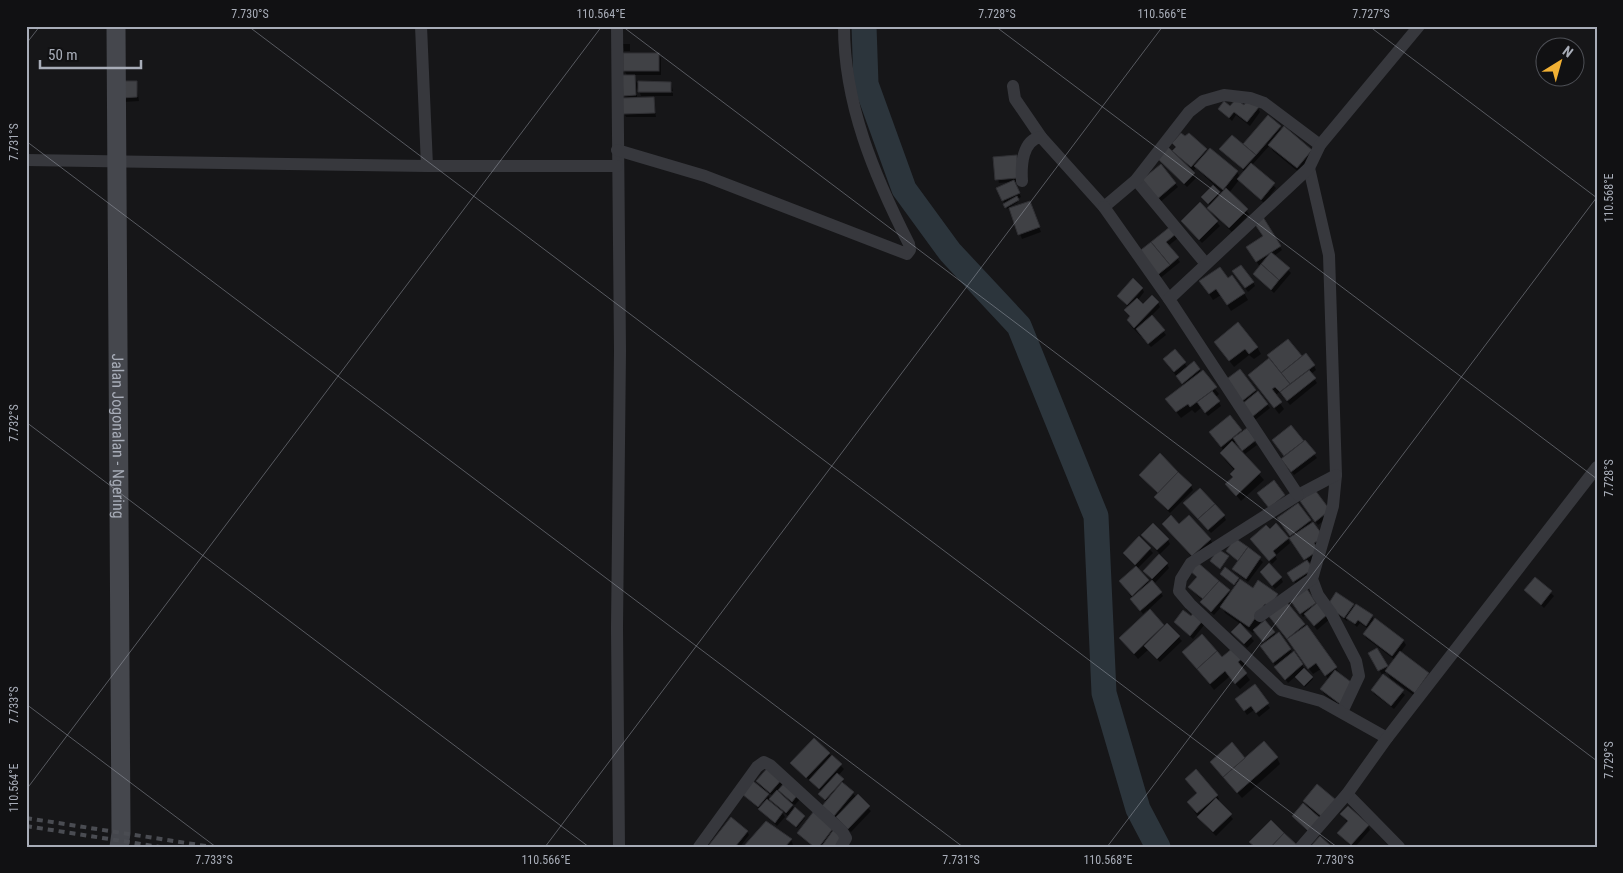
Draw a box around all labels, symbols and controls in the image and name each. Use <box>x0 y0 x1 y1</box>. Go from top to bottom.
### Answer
text: 7.730°S <box>231 7 269 21</box>
text: 110.564°E <box>576 7 626 21</box>
text: 7.728°S <box>978 7 1016 21</box>
text: 110.566°E <box>1137 7 1187 21</box>
text: 7.727°S <box>1352 7 1390 21</box>
scale bar <box>40 38 141 70</box>
north arrow <box>1536 38 1586 88</box>
text: N <box>1560 43 1576 61</box>
text: 50 m <box>48 46 78 64</box>
text: 7.731°S <box>7 123 21 161</box>
text: 110.568°E <box>1602 173 1616 223</box>
street label: Jalan Jogonalan - Ngering <box>109 353 129 519</box>
text: 7.732°S <box>7 404 21 442</box>
text: 7.728°S <box>1602 459 1616 497</box>
text: 7.733°S <box>7 686 21 724</box>
text: 7.729°S <box>1602 741 1616 779</box>
text: 110.564°E <box>7 763 21 813</box>
text: 7.733°S <box>195 853 233 867</box>
text: 110.566°E <box>521 853 571 867</box>
text: 7.731°S <box>942 853 980 867</box>
text: 110.568°E <box>1083 853 1133 867</box>
text: 7.730°S <box>1316 853 1354 867</box>

